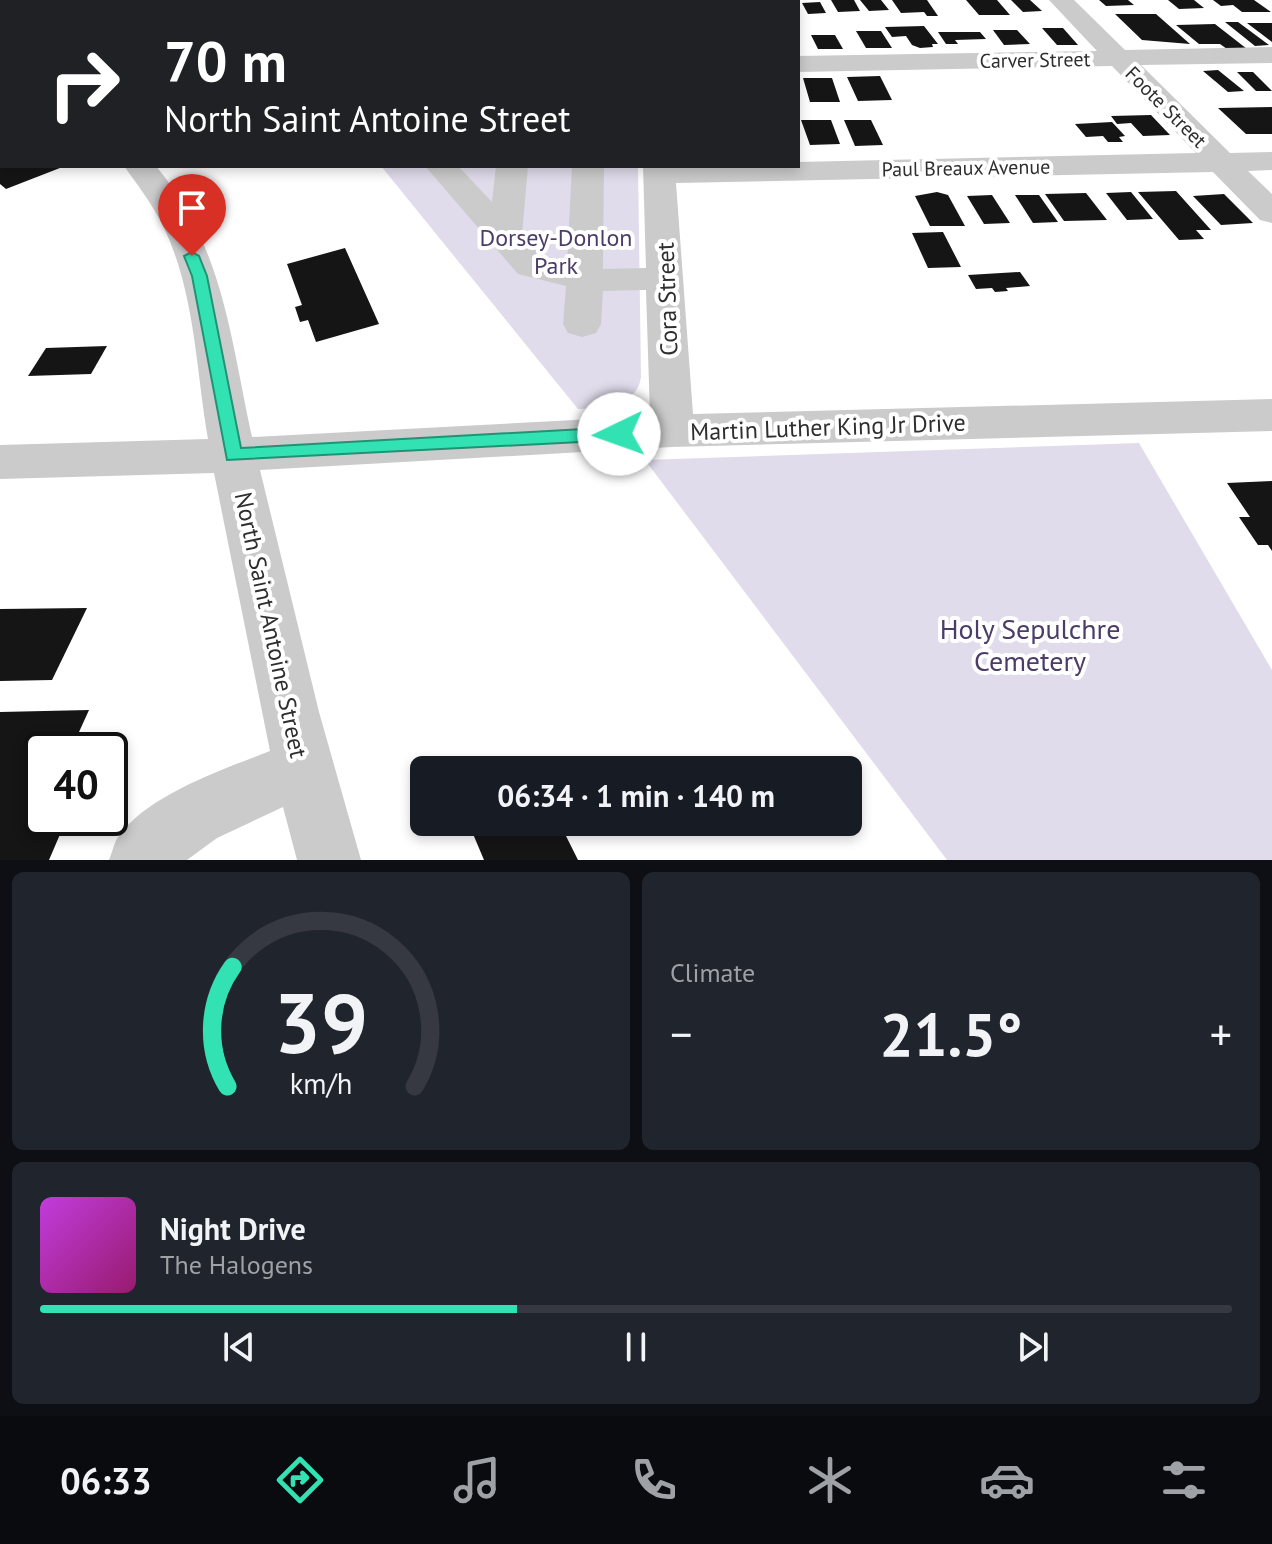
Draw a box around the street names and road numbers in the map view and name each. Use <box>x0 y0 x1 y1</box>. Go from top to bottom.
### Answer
street label: Carver Street <box>979 46 1091 74</box>
street label: Foote Street <box>1120 61 1212 153</box>
street label: Paul Breaux Avenue <box>882 154 1050 182</box>
street label: Cora Street <box>650 242 684 356</box>
street label: Martin Luther King Jr Drive <box>690 407 966 447</box>
street label: North Saint Antoine Street <box>228 489 314 761</box>

